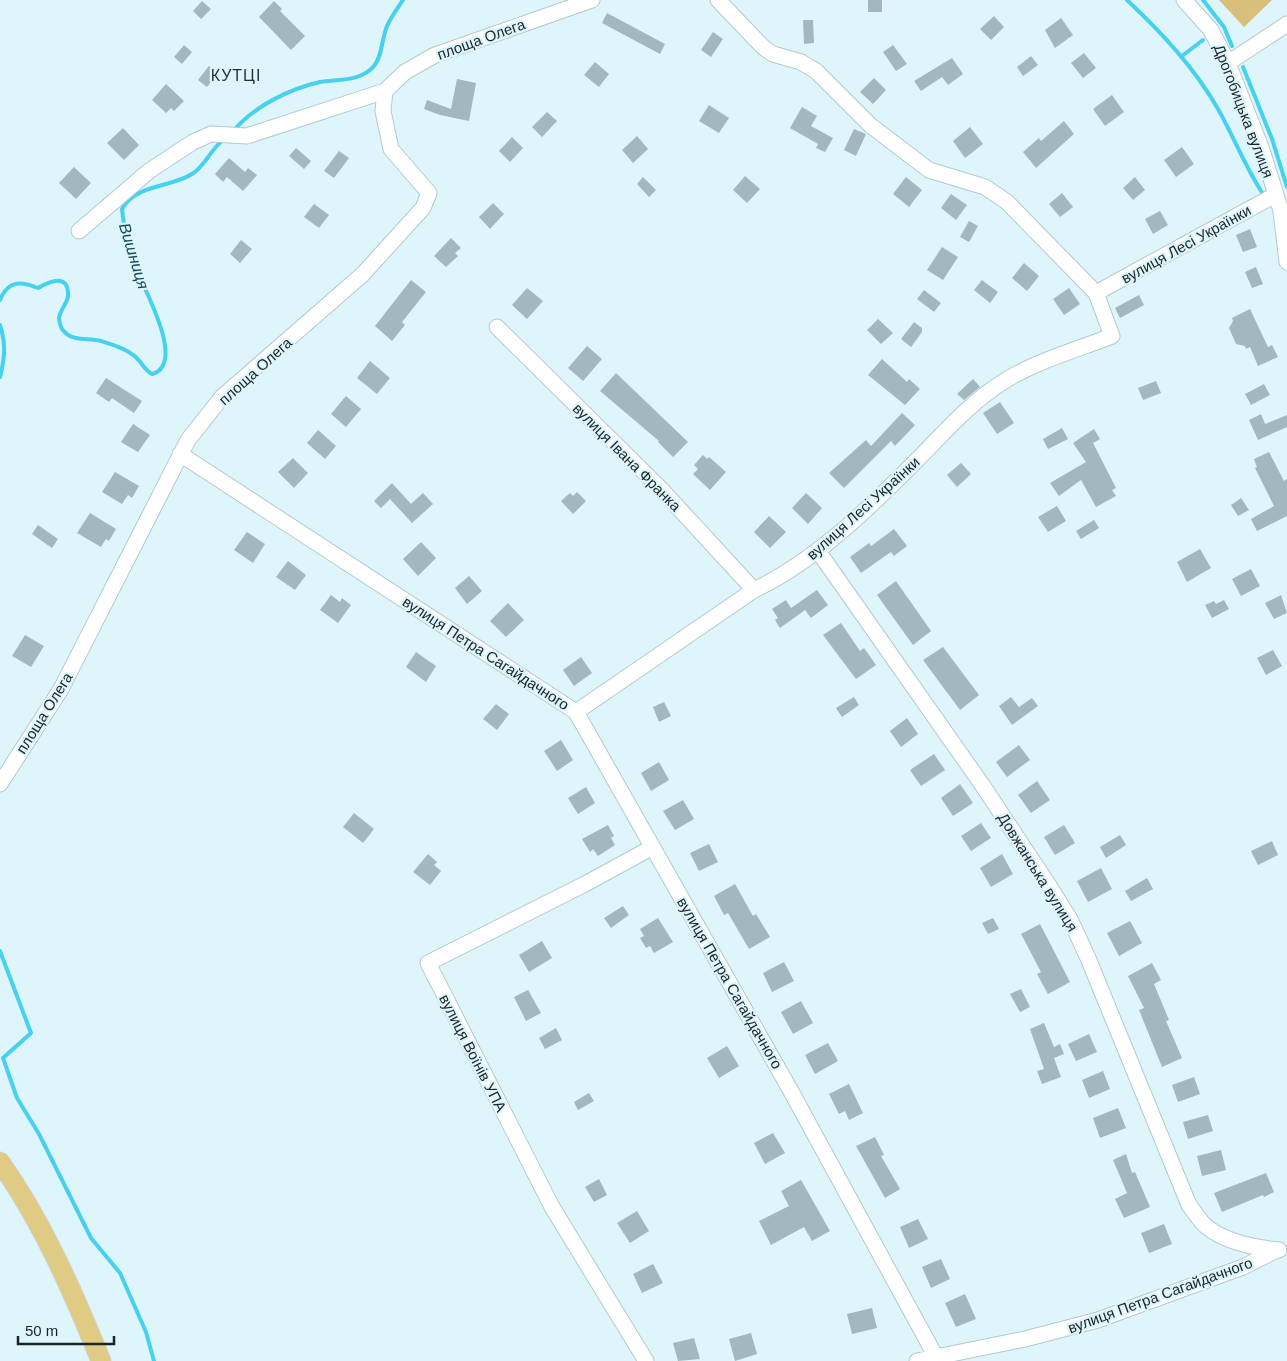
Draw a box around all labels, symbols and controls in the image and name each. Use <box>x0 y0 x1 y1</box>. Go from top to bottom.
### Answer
street label: площа Олега <box>435 15 528 63</box>
street label: Дрогобицька вулиця <box>1211 42 1277 180</box>
district label: КУТЦІ <box>211 67 261 84</box>
street label: вулиця Лесі Українки <box>1118 201 1254 287</box>
water label: Вишниця <box>116 221 152 292</box>
street label: площа Олега <box>215 333 295 408</box>
street label: вулиця Івана Франка <box>570 400 685 515</box>
street label: вулиця Лесі Українки <box>803 453 923 563</box>
street label: вулиця Петра Сагайдачного <box>400 593 572 713</box>
street label: площа Олега <box>12 669 76 757</box>
street label: Довжанська вулиця <box>995 810 1081 934</box>
street label: вулиця Петра Сагайдачного <box>674 894 786 1072</box>
street label: вулиця Воїнів УПА <box>436 991 510 1115</box>
street label: вулиця Петра Сагайдачного <box>1065 1254 1255 1336</box>
scale bar <box>18 1314 114 1346</box>
text: 50 m <box>25 1322 58 1339</box>

